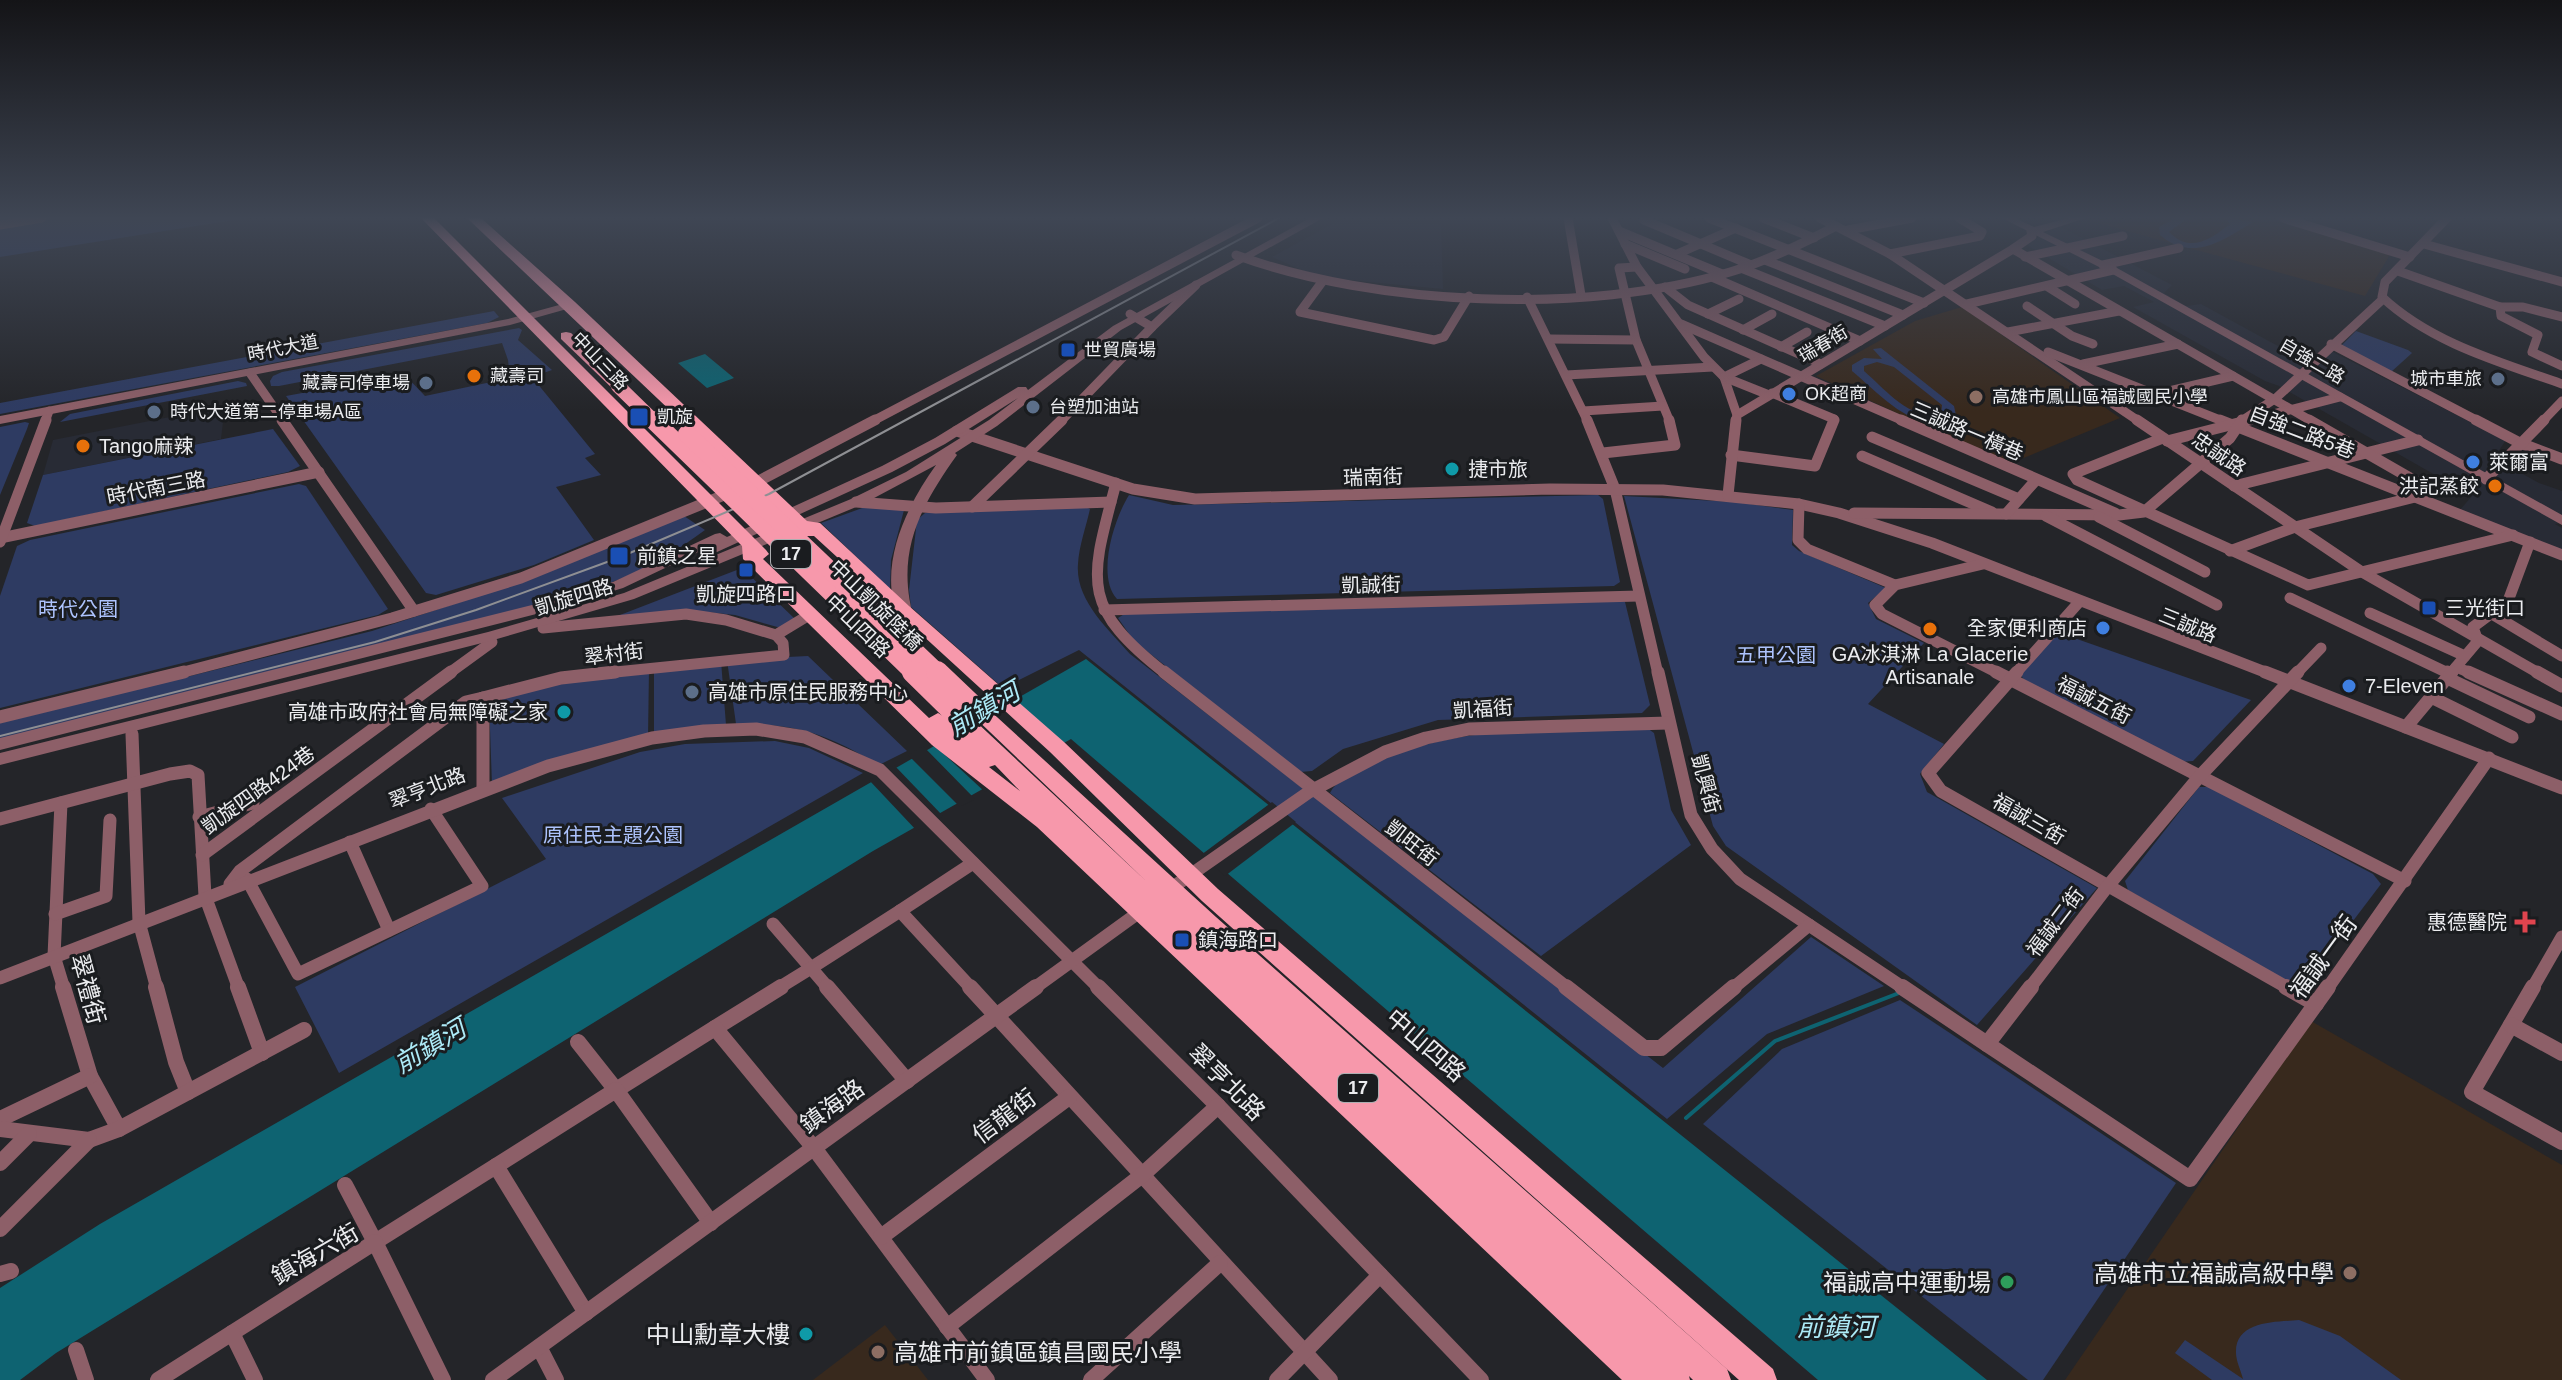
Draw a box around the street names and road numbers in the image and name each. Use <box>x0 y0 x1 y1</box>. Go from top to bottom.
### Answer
street label: 瑞春街 <box>1795 322 1851 366</box>
street label: 中山三路 <box>568 328 632 394</box>
street label: 時代大道 <box>246 331 320 365</box>
street label: 自強二路 <box>2276 334 2348 388</box>
street label: 三誠路一橫巷 <box>1907 397 2027 465</box>
street label: 自強二路5巷 <box>2246 402 2358 462</box>
street label: 忠誠路 <box>2188 428 2250 480</box>
street label: 瑞南街 <box>1343 465 1403 489</box>
street label: 時代南三路 <box>105 468 207 508</box>
road number: 17 <box>771 540 811 568</box>
street label: 中山凱旋陸橋 <box>825 555 927 655</box>
street label: 凱誠街 <box>1341 573 1401 597</box>
street label: 凱旋四路 <box>533 575 615 619</box>
street label: 中山四路 <box>822 590 894 662</box>
street label: 三誠路 <box>2156 604 2220 646</box>
street label: 翠村街 <box>583 639 645 669</box>
street label: 福誠五街 <box>2053 672 2135 728</box>
street label: 凱福街 <box>1452 696 1514 722</box>
street label: 凱旋四路424巷 <box>198 742 318 838</box>
street label: 凱興街 <box>1688 752 1724 816</box>
street label: 翠亨北路 <box>386 763 468 813</box>
street label: 福誠三街 <box>1989 789 2069 849</box>
street label: 凱旺街 <box>1382 816 1442 870</box>
street label: 福誠二街 <box>2022 883 2088 961</box>
street label: 福誠一街 <box>2284 910 2362 1004</box>
street label: 翠禮街 <box>66 951 110 1027</box>
street label: 中山四路 <box>1381 1003 1471 1087</box>
street label: 翠亨北路 <box>1184 1039 1270 1125</box>
street label: 鎮海路 <box>795 1074 869 1138</box>
road number: 17 <box>1338 1074 1378 1102</box>
street label: 信龍街 <box>967 1084 1041 1148</box>
street label: 鎮海六街 <box>267 1218 363 1290</box>

